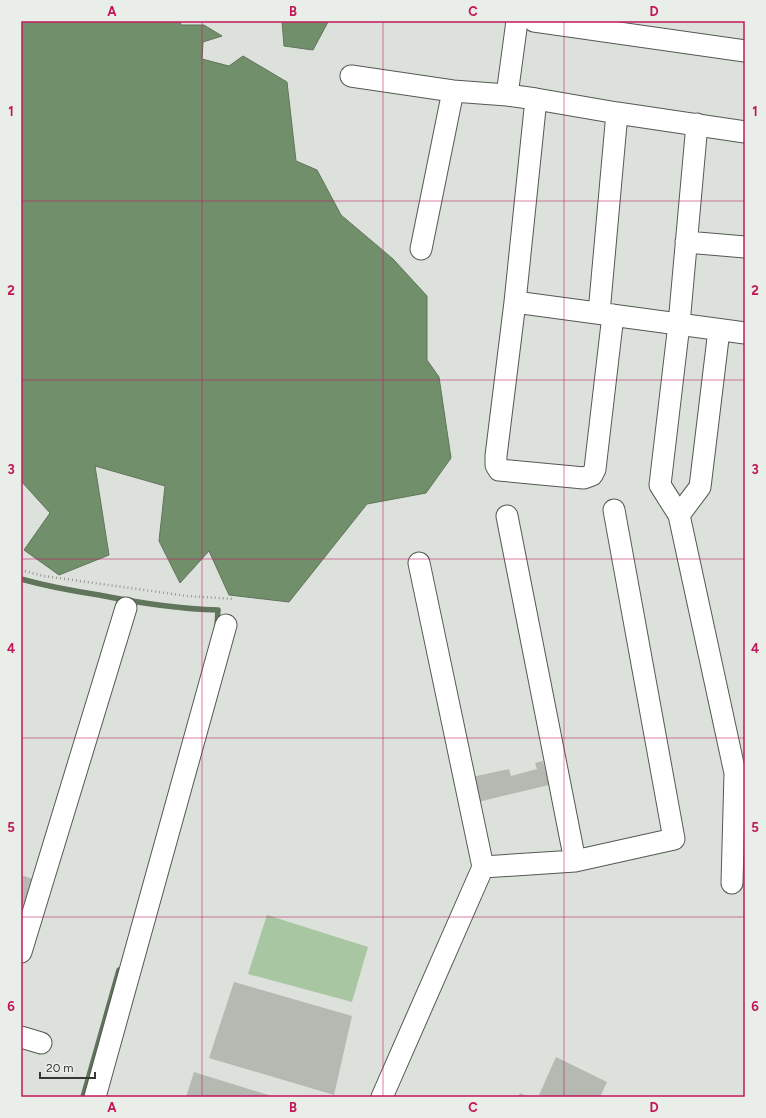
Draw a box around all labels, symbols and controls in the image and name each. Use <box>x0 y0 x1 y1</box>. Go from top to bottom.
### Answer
text: A <box>107 4 117 19</box>
text: B <box>289 4 297 19</box>
text: C <box>468 4 478 19</box>
text: D <box>649 4 659 19</box>
text: 1 <box>8 104 14 119</box>
text: 1 <box>752 104 758 119</box>
text: 2 <box>7 283 15 298</box>
text: 2 <box>751 283 759 298</box>
text: 3 <box>7 462 15 477</box>
text: 3 <box>751 462 759 477</box>
text: 4 <box>7 641 15 656</box>
text: 4 <box>751 641 759 656</box>
text: 5 <box>7 820 15 835</box>
text: 5 <box>751 820 759 835</box>
text: 6 <box>7 999 15 1014</box>
text: 6 <box>751 999 759 1014</box>
scale bar <box>40 1054 95 1080</box>
text: 20 m <box>46 1061 74 1075</box>
text: A <box>107 1100 117 1115</box>
text: B <box>289 1100 297 1115</box>
text: C <box>468 1100 478 1115</box>
text: D <box>649 1100 659 1115</box>

